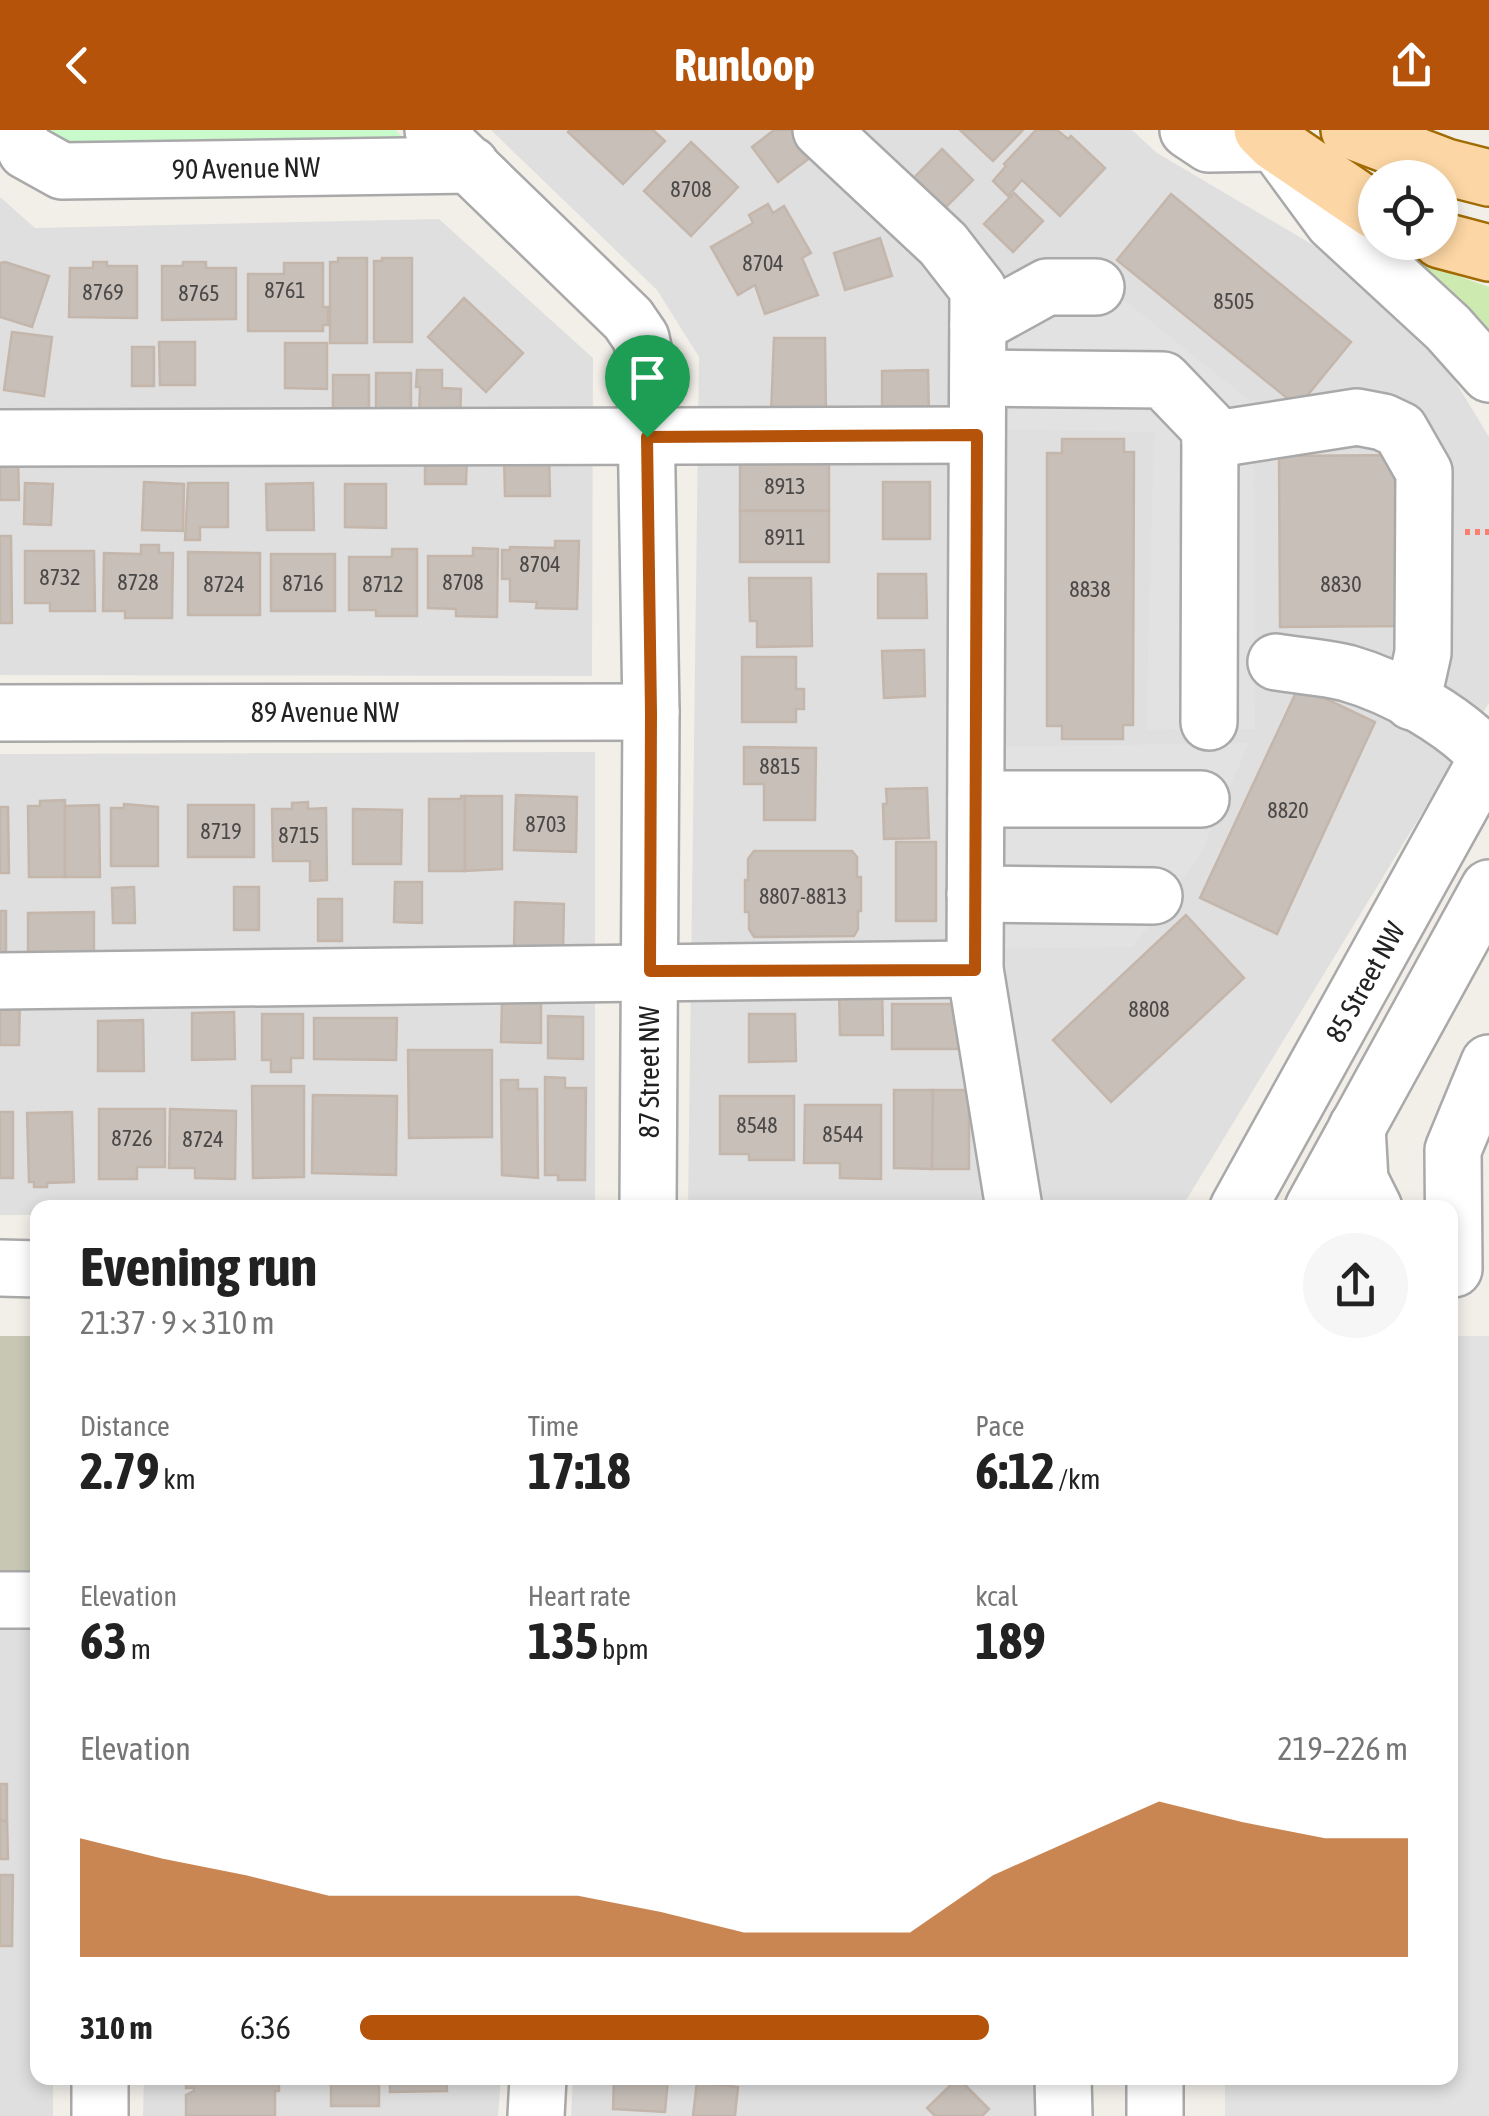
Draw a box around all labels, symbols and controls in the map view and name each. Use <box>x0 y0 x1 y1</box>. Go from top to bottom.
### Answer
icon: back <box>50 38 105 93</box>
icon: share <box>1384 38 1439 93</box>
text: Runloop <box>674 39 815 91</box>
street label: 90 Avenue NW <box>172 151 321 185</box>
map controls <box>1358 160 1458 260</box>
button: locate <box>1358 160 1458 260</box>
house number: 8708 <box>670 176 712 202</box>
house number: 8704 <box>742 250 784 276</box>
house number: 8761 <box>264 277 306 303</box>
house number: 8769 <box>82 279 124 305</box>
house number: 8765 <box>178 280 220 306</box>
house number: 8505 <box>1213 288 1255 314</box>
pin <box>605 335 690 438</box>
icon: arrive <box>620 350 675 405</box>
house number: 8913 <box>764 473 806 499</box>
house number: 8911 <box>764 524 806 550</box>
house number: 8704 <box>519 551 561 577</box>
house number: 8732 <box>39 564 81 590</box>
house number: 8728 <box>117 569 159 595</box>
house number: 8708 <box>442 569 484 595</box>
house number: 8716 <box>282 570 324 596</box>
house number: 8724 <box>203 571 245 597</box>
house number: 8712 <box>362 571 404 597</box>
house number: 8830 <box>1320 571 1362 597</box>
house number: 8838 <box>1069 576 1111 602</box>
street label: 89 Avenue NW <box>251 696 400 728</box>
house number: 8815 <box>759 753 801 779</box>
house number: 8820 <box>1267 797 1309 823</box>
house number: 8703 <box>525 811 567 837</box>
house number: 8719 <box>200 818 242 844</box>
house number: 8715 <box>278 822 320 848</box>
house number: 8807-8813 <box>759 883 847 909</box>
street label: 85 Street NW <box>1319 916 1411 1048</box>
house number: 8808 <box>1128 996 1170 1022</box>
street label: 87 Street NW <box>633 1005 665 1138</box>
house number: 8548 <box>736 1112 778 1138</box>
house number: 8544 <box>822 1121 864 1147</box>
house number: 8726 <box>111 1125 153 1151</box>
house number: 8724 <box>182 1126 224 1152</box>
button: share <box>1303 1233 1408 1338</box>
text: Evening run <box>80 1235 317 1298</box>
text: 21:37 · 9 × 310 m <box>80 1304 274 1341</box>
text: Distance <box>80 1410 170 1442</box>
text: Time <box>528 1410 579 1442</box>
text: Pace <box>975 1410 1025 1442</box>
text: 2.79 <box>80 1442 159 1500</box>
text: 17:18 <box>528 1442 631 1500</box>
text: 6:12 <box>975 1442 1055 1500</box>
text: km <box>159 1463 196 1495</box>
text: /km <box>1055 1463 1101 1495</box>
text: Elevation <box>80 1580 177 1612</box>
text: Heart rate <box>528 1580 631 1612</box>
text: kcal <box>975 1580 1018 1612</box>
text: 63 <box>80 1612 127 1670</box>
text: 135 <box>528 1612 598 1670</box>
text: 189 <box>975 1612 1046 1670</box>
text: m <box>127 1633 151 1665</box>
text: bpm <box>598 1633 649 1665</box>
text: Elevation <box>80 1730 191 1767</box>
text: 219–226 m <box>1278 1730 1408 1767</box>
text: 310 m <box>80 2009 153 2046</box>
text: 6:36 <box>240 2009 291 2046</box>

